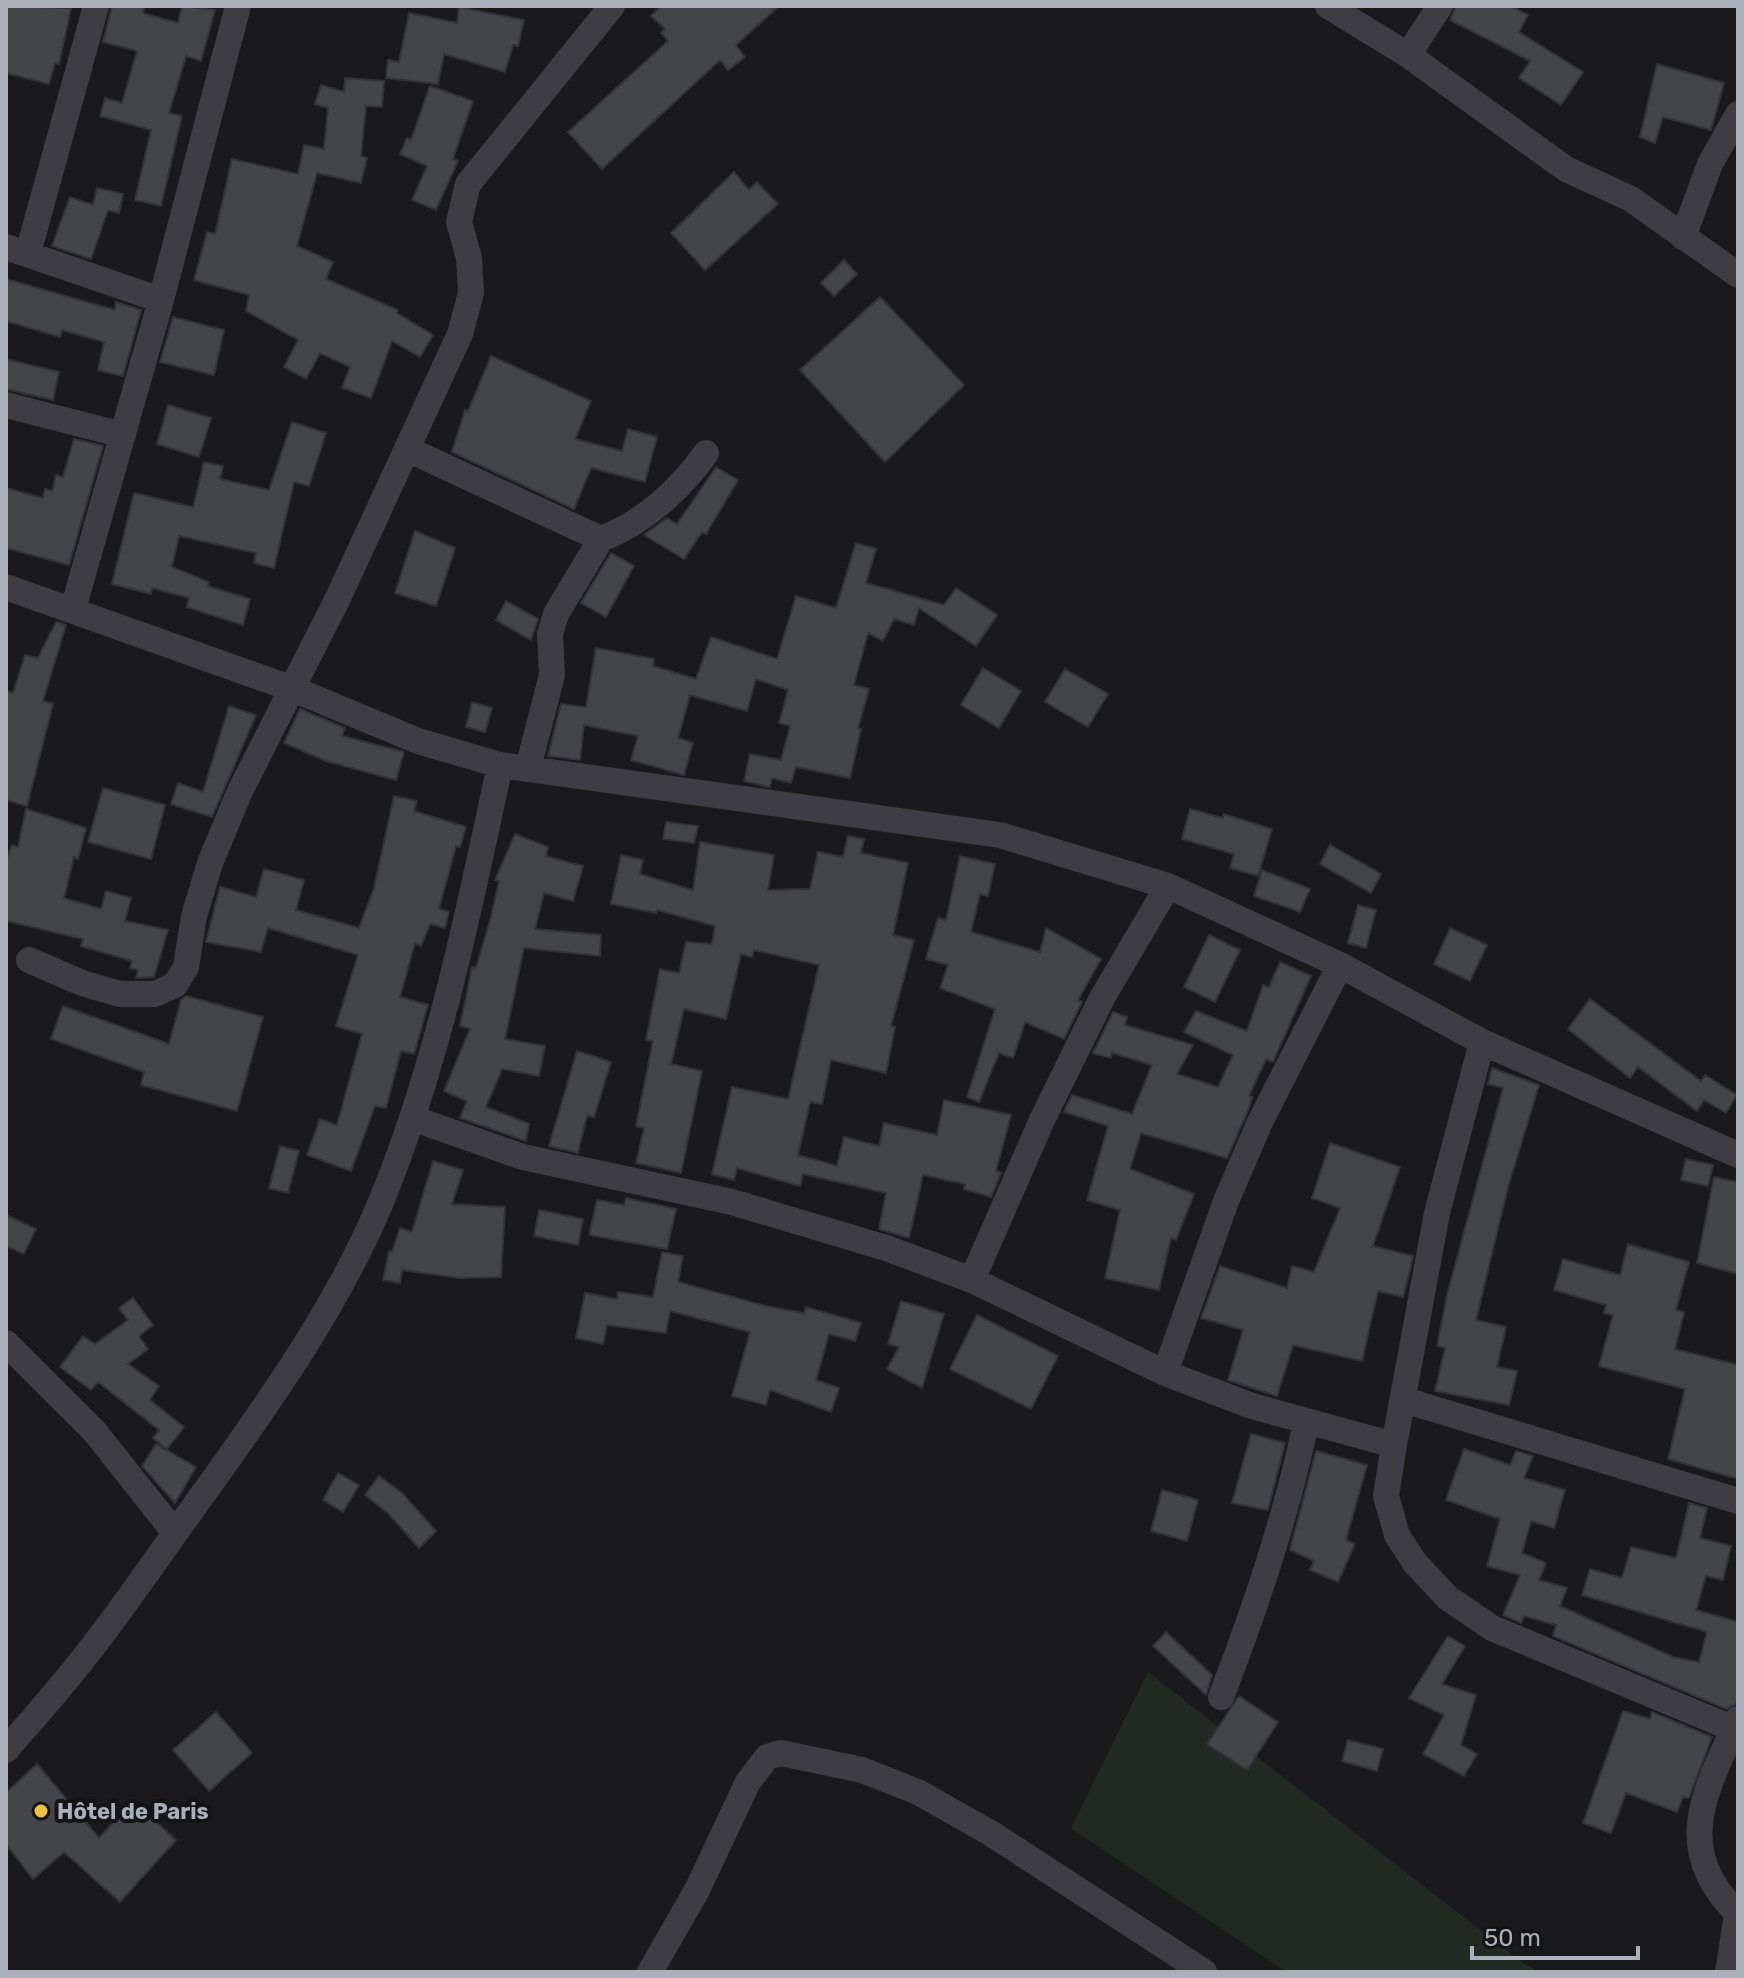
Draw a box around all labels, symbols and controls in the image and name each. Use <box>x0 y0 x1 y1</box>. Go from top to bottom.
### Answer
place label: Hôtel de Paris <box>57 1798 209 1825</box>
marker: Hôtel de Paris <box>32 1802 50 1820</box>
scale bar <box>1472 1910 1638 1960</box>
text: 50 m <box>1484 1924 1541 1952</box>

